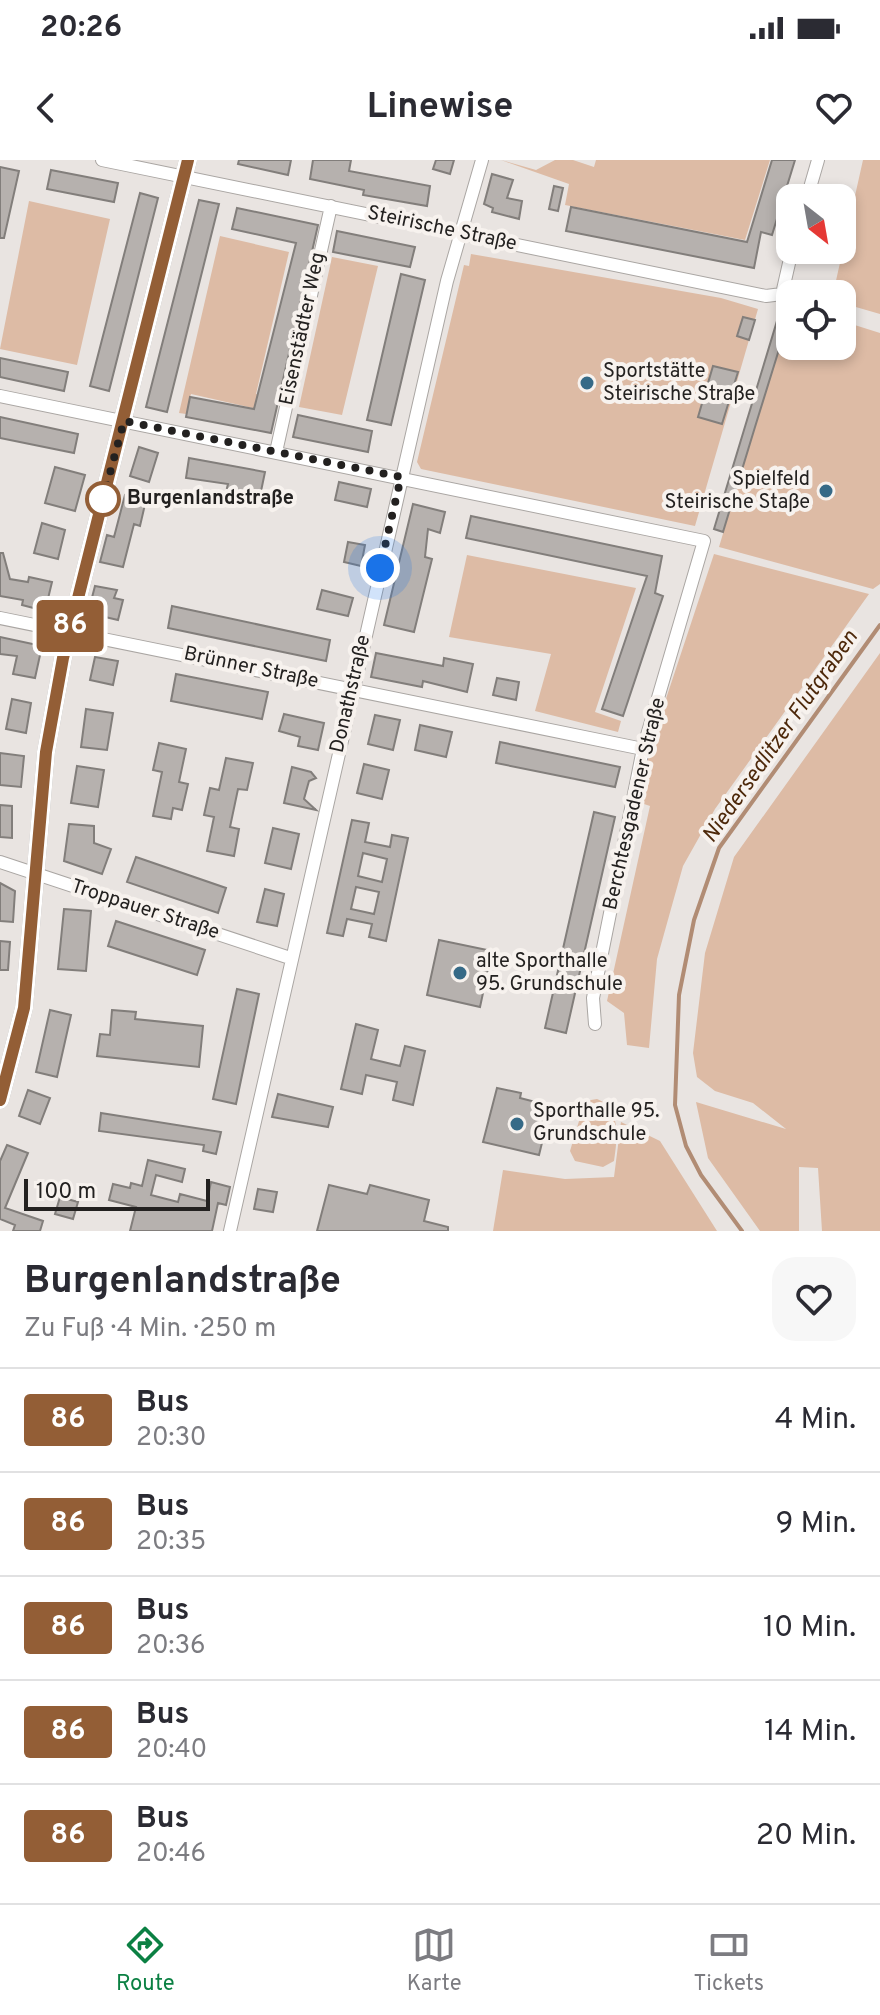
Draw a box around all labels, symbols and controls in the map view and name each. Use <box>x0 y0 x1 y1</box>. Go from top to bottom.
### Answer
text: 20:26 <box>40 10 122 47</box>
text: Linewise <box>367 85 513 131</box>
icon: back <box>24 86 68 130</box>
icon: heart <box>812 86 856 130</box>
north arrow <box>776 184 856 264</box>
map controls <box>776 184 856 360</box>
street label: Steirische Straße <box>365 200 519 258</box>
street label: Eisenstädter Weg <box>274 250 332 408</box>
button: locate <box>776 280 856 360</box>
place label: Sportstätte Steirische Straße <box>603 359 755 408</box>
marker: Sportstätte Steirische Straße <box>578 374 596 392</box>
place label: Spielfeld Steirische Staße <box>665 467 810 516</box>
marker: Burgenlandstraße <box>86 482 120 516</box>
marker: Spielfeld Steirische Staße <box>817 482 835 500</box>
place label: Burgenlandstraße <box>127 486 294 512</box>
your location <box>360 548 400 588</box>
line badge: 86 <box>34 600 106 652</box>
text: 86 <box>53 608 87 644</box>
water label: Niedersedlitzer Flutgraben <box>697 625 865 849</box>
street label: Donathstraße <box>325 633 377 755</box>
street label: Brünner Straße <box>181 641 321 695</box>
street label: Berchtesgadener Straße <box>598 695 672 913</box>
street label: Troppauer Straße <box>68 874 222 946</box>
place label: alte Sporthalle 95. Grundschule <box>476 949 623 998</box>
marker: alte Sporthalle 95. Grundschule <box>451 964 469 982</box>
place label: Sporthalle 95. Grundschule <box>533 1099 660 1148</box>
marker: Sporthalle 95. Grundschule <box>508 1115 526 1133</box>
scale bar <box>24 1175 210 1211</box>
text: 100 m <box>36 1179 96 1206</box>
button: heart <box>772 1257 856 1341</box>
text: Burgenlandstraße <box>24 1258 341 1307</box>
text: Zu Fuß · 4 Min. · 250 m <box>24 1313 276 1346</box>
text: Bus <box>136 1385 189 1422</box>
text: 86 <box>51 1402 85 1438</box>
text: 4 Min. <box>775 1402 856 1439</box>
text: 20:30 <box>136 1422 207 1455</box>
text: Bus <box>136 1489 189 1526</box>
text: 86 <box>51 1506 85 1542</box>
text: 9 Min. <box>775 1506 856 1543</box>
text: 20:35 <box>136 1526 206 1559</box>
text: Bus <box>136 1593 189 1630</box>
text: 86 <box>51 1610 85 1646</box>
text: 10 Min. <box>763 1610 856 1647</box>
text: 20:36 <box>136 1630 206 1663</box>
text: Bus <box>136 1697 189 1734</box>
text: 86 <box>51 1714 85 1750</box>
text: 14 Min. <box>764 1714 856 1751</box>
text: 20:40 <box>136 1734 207 1767</box>
text: Bus <box>136 1801 189 1838</box>
text: 86 <box>51 1818 85 1854</box>
text: 20 Min. <box>756 1818 856 1855</box>
text: 20:46 <box>136 1838 206 1871</box>
tab: Route <box>116 1923 175 1998</box>
tab: Karte <box>407 1923 462 1998</box>
tab: Tickets <box>693 1923 764 1998</box>

